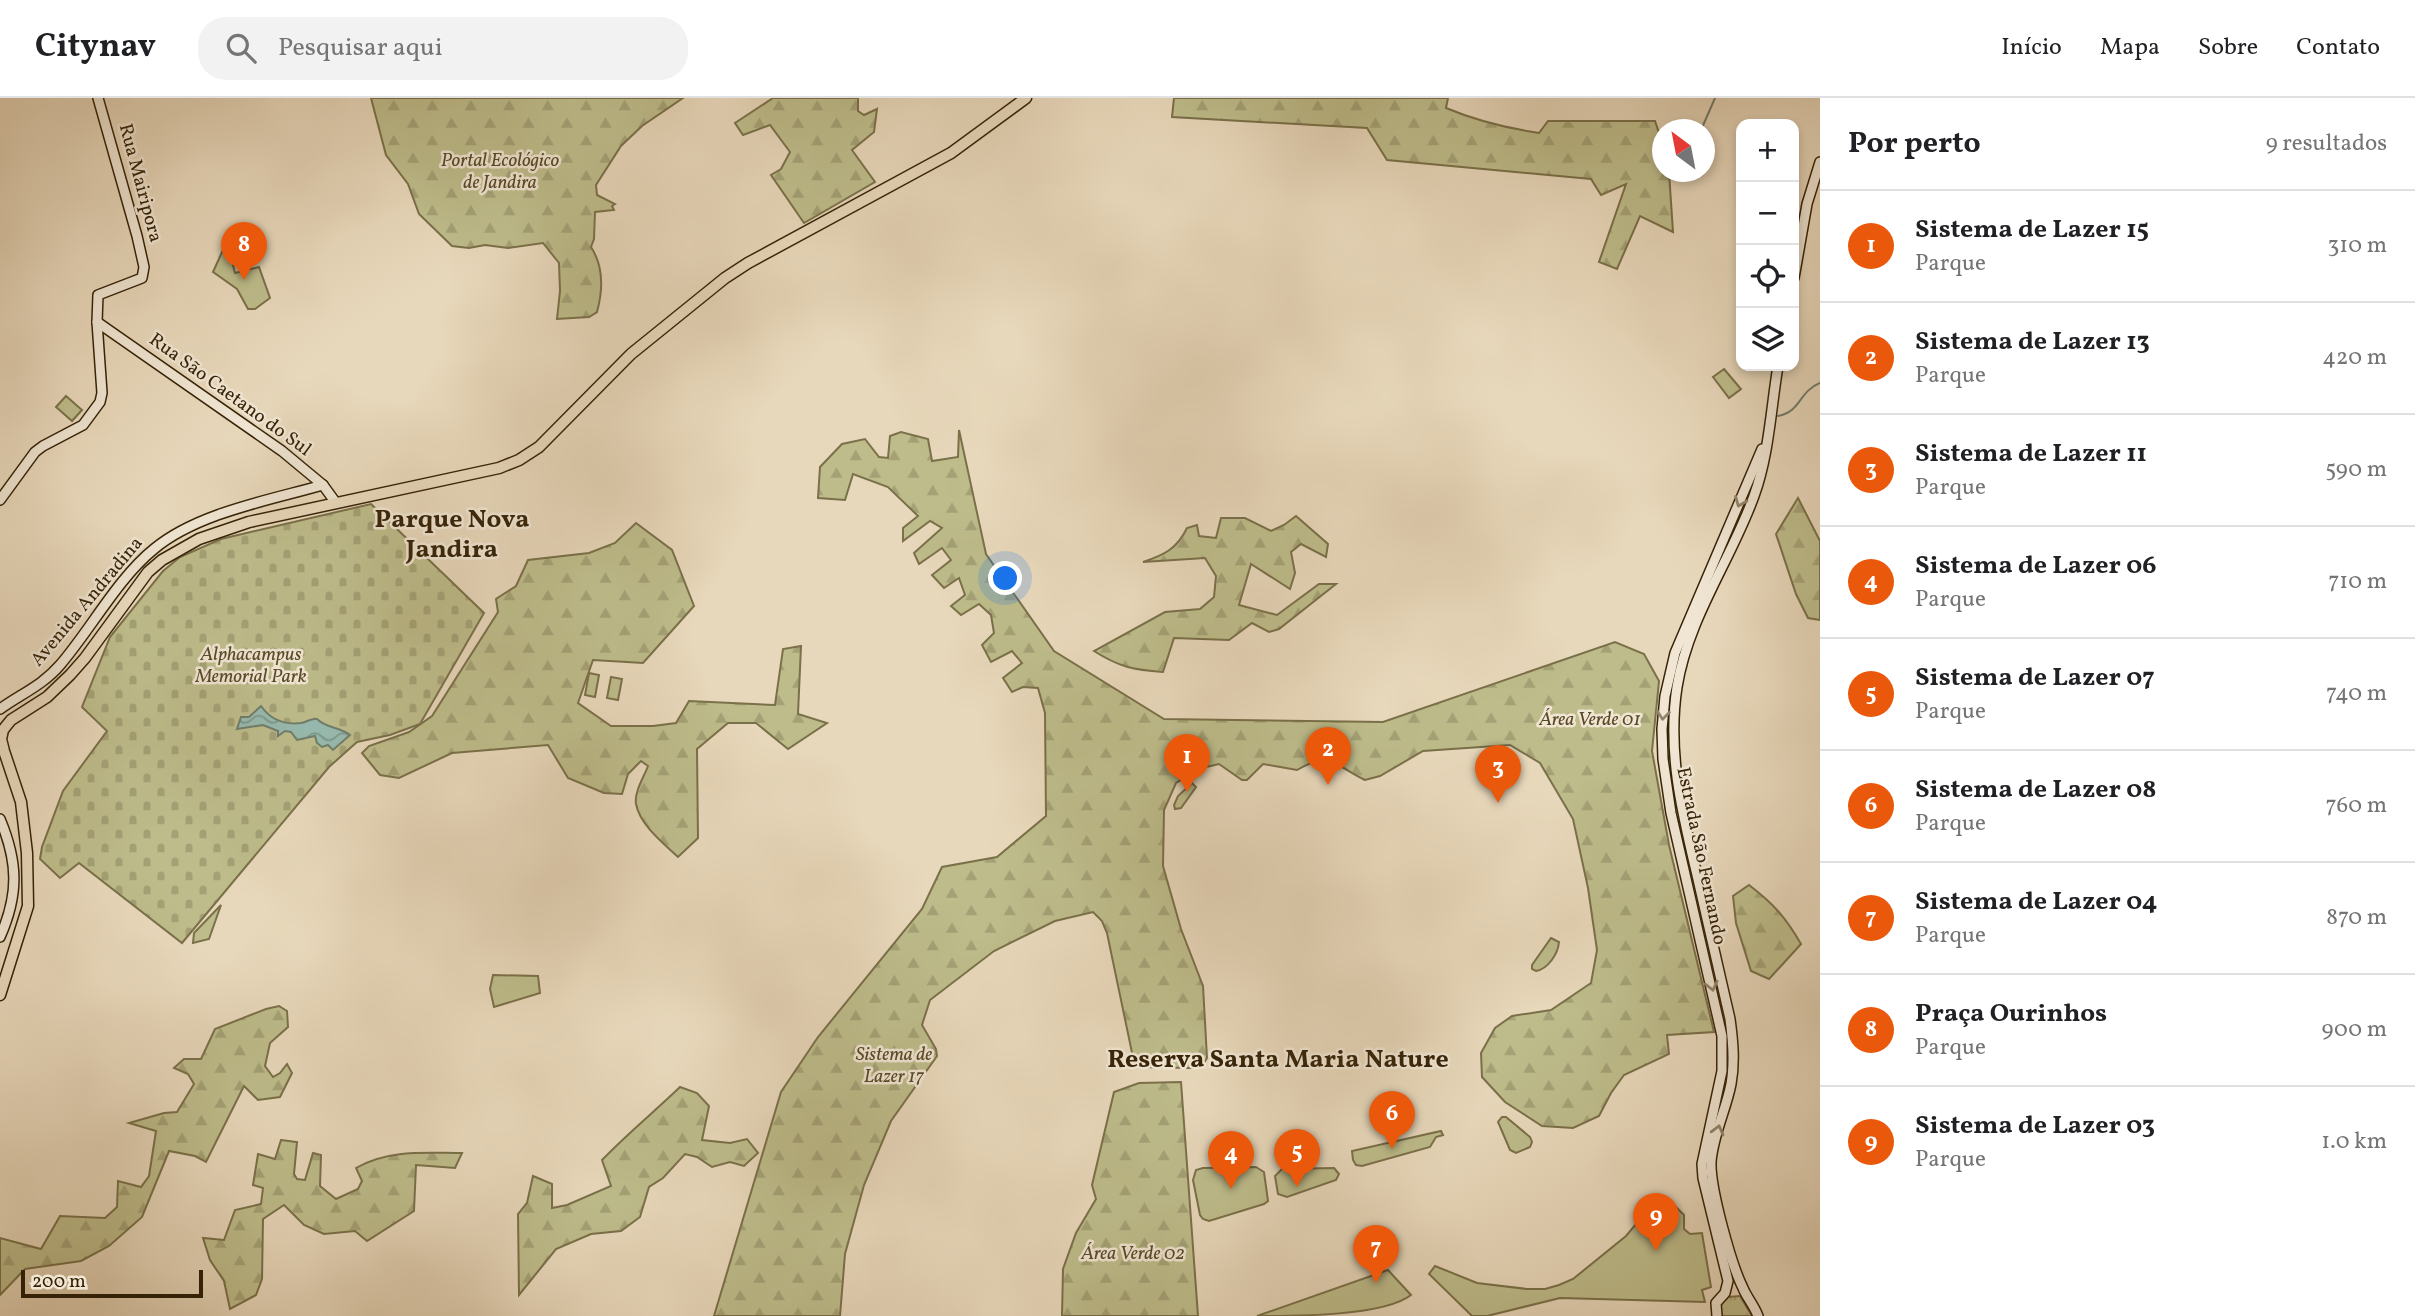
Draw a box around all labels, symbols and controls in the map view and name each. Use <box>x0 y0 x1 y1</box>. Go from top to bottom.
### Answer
search box <box>198 17 688 80</box>
text: Citynav <box>35 25 156 71</box>
icon: search <box>222 29 260 67</box>
text: Pesquisar aqui <box>278 30 442 66</box>
text: Início <box>2001 31 2062 65</box>
text: Mapa <box>2100 31 2160 65</box>
text: Sobre <box>2198 31 2258 65</box>
text: Contato <box>2296 31 2380 65</box>
north arrow <box>1652 119 1715 182</box>
map controls <box>1736 119 1799 371</box>
button: + <box>1736 119 1799 182</box>
street label: Rua Mairipora <box>112 121 168 245</box>
text: Por perto <box>1848 123 1981 165</box>
text: 9 resultados <box>2266 128 2387 160</box>
park label: Portal Ecológico de Jandira <box>441 148 560 196</box>
button: − <box>1736 182 1799 245</box>
text: Sistema de Lazer 15 <box>1915 212 2149 248</box>
pin: 8 <box>221 222 267 280</box>
text: 1 <box>1866 230 1876 262</box>
text: 310 m <box>2327 230 2387 262</box>
button: locate <box>1736 245 1799 308</box>
text: Parque <box>1915 248 1986 280</box>
button: layers <box>1736 308 1799 371</box>
text: Sistema de Lazer 13 <box>1915 324 2150 360</box>
street label: Rua São Caetano do Sul <box>144 327 317 463</box>
text: 2 <box>1865 342 1877 374</box>
text: 420 m <box>2322 342 2387 374</box>
text: Parque <box>1915 360 1986 392</box>
text: Sistema de Lazer 11 <box>1915 436 2147 472</box>
text: 3 <box>1865 454 1877 486</box>
text: 590 m <box>2325 454 2387 486</box>
text: Parque <box>1915 472 1986 504</box>
one-way arrow <box>1734 496 1748 508</box>
district label: Parque Nova Jandira <box>375 502 529 568</box>
street label: Avenida Andradina <box>25 532 149 672</box>
text: Sistema de Lazer 06 <box>1915 548 2157 584</box>
your location <box>988 561 1022 595</box>
text: 4 <box>1864 566 1878 598</box>
text: 710 m <box>2328 566 2387 598</box>
text: Parque <box>1915 584 1986 616</box>
park label: Alphacampus Memorial Park <box>194 642 307 690</box>
text: Sistema de Lazer 07 <box>1915 660 2155 696</box>
text: 5 <box>1865 678 1877 710</box>
text: 740 m <box>2326 678 2387 710</box>
text: Parque <box>1915 696 1986 728</box>
park label: Área Verde 01 <box>1538 707 1641 733</box>
one-way arrow <box>1656 709 1671 721</box>
pin: 2 <box>1305 727 1351 785</box>
pin: 1 <box>1164 734 1210 792</box>
pin: 3 <box>1475 745 1521 803</box>
street label: Estrada São Fernando <box>1669 765 1733 947</box>
text: Sistema de Lazer 08 <box>1915 772 2156 808</box>
text: 6 <box>1865 790 1877 822</box>
text: 760 m <box>2325 790 2387 822</box>
text: Parque <box>1915 808 1986 840</box>
text: Sistema de Lazer 04 <box>1915 884 2158 920</box>
text: 7 <box>1866 902 1877 934</box>
text: 870 m <box>2326 902 2387 934</box>
text: Parque <box>1915 920 1986 952</box>
one-way arrow <box>1703 980 1718 992</box>
text: Praça Ourinhos <box>1915 996 2107 1032</box>
text: 8 <box>1865 1014 1877 1046</box>
text: 900 m <box>2322 1014 2387 1046</box>
text: Parque <box>1915 1032 1986 1064</box>
park label: Sistema de Lazer 17 <box>856 1042 932 1090</box>
district label: Reserva Santa Maria Nature <box>1107 1042 1449 1078</box>
pin: 6 <box>1369 1091 1415 1149</box>
text: Sistema de Lazer 03 <box>1915 1108 2155 1144</box>
one-way arrow <box>1710 1124 1724 1136</box>
text: 9 <box>1865 1126 1877 1158</box>
text: 1.0 km <box>2321 1126 2387 1158</box>
pin: 5 <box>1274 1129 1320 1187</box>
pin: 4 <box>1208 1131 1254 1189</box>
text: Parque <box>1915 1144 1986 1176</box>
pin: 9 <box>1633 1193 1679 1251</box>
pin: 7 <box>1353 1225 1399 1283</box>
park label: Área Verde 02 <box>1080 1241 1185 1267</box>
scale bar <box>21 1267 203 1299</box>
text: 200 m <box>32 1269 86 1295</box>

